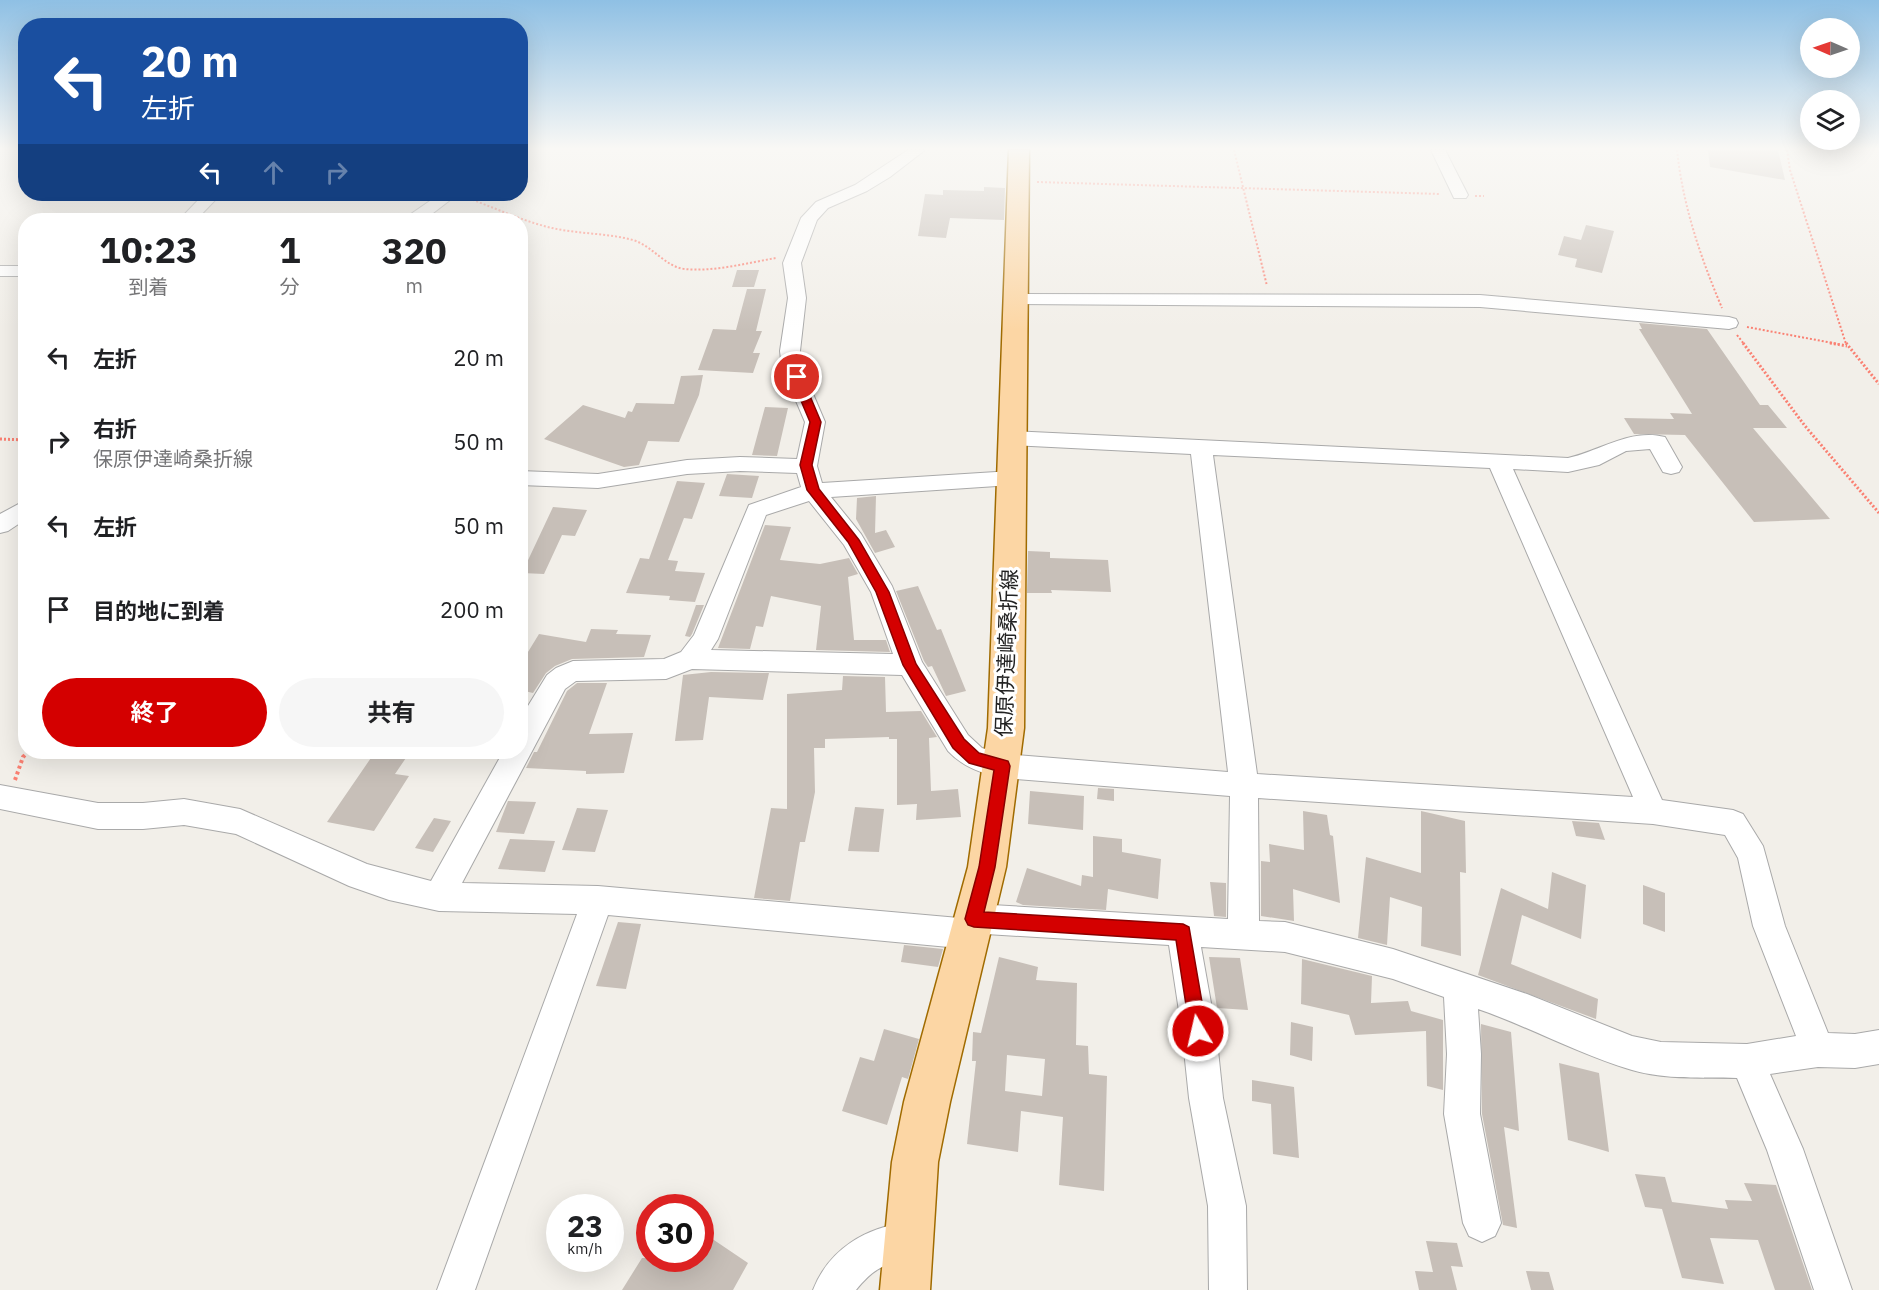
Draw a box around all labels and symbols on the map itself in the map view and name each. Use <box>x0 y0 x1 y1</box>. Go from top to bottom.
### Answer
north arrow <box>1800 18 1860 78</box>
pin <box>771 351 822 402</box>
street label: 保原伊達崎桑折線 <box>989 569 1023 737</box>
position arrow <box>1166 999 1230 1063</box>
speed limit sign: 30 <box>636 1194 714 1272</box>

